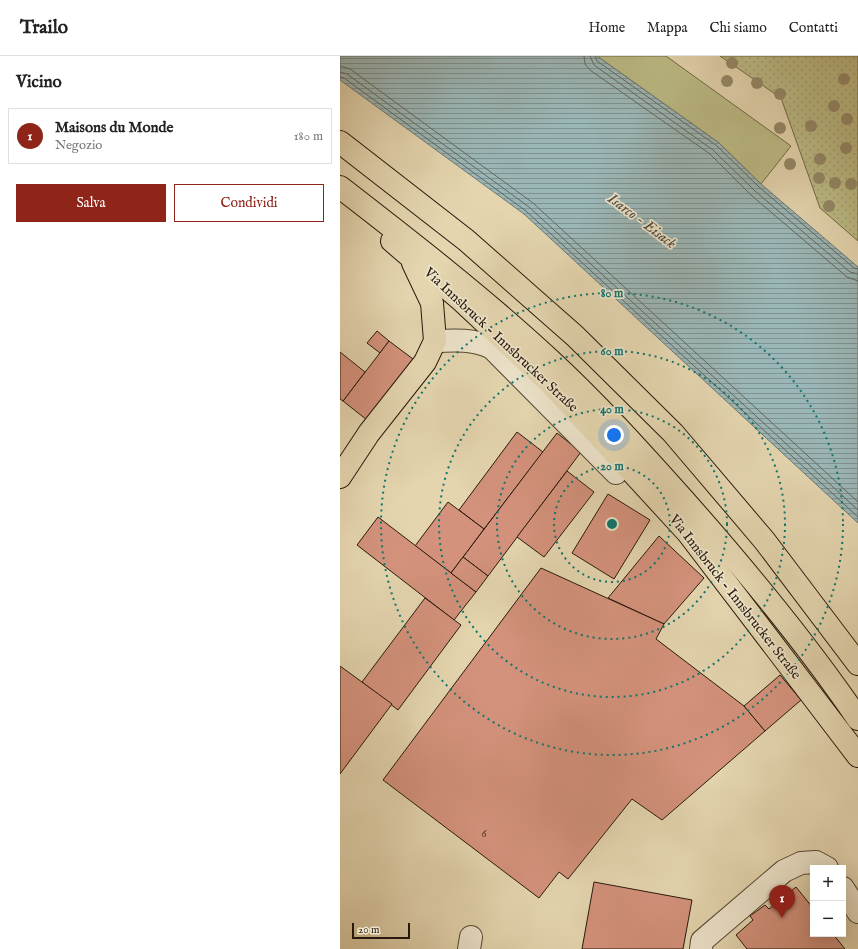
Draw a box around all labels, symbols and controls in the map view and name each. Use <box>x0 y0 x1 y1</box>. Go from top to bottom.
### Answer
text: Trailo <box>20 16 68 40</box>
text: Home <box>589 19 625 37</box>
text: Mappa <box>647 19 688 37</box>
text: Chi siamo <box>710 19 767 37</box>
text: Contatti <box>789 19 838 37</box>
text: Vicino <box>16 72 62 93</box>
text: Maisons du Monde <box>55 118 173 137</box>
text: 1 <box>28 128 32 145</box>
text: 180 m <box>294 128 323 145</box>
text: Negozio <box>55 137 102 154</box>
button: Salva <box>16 184 166 222</box>
button: Condividi <box>174 184 324 222</box>
water label: Isarco - Eisack <box>603 189 680 253</box>
street label: Via Innsbruck - Innsbrucker Straße <box>419 263 582 417</box>
text: 80 m <box>601 286 624 301</box>
text: 60 m <box>601 344 624 359</box>
text: 40 m <box>600 402 625 417</box>
your location <box>604 425 624 445</box>
text: 20 m <box>600 459 624 474</box>
street label: Via Innsbruck - Innsbrucker Straße <box>664 510 805 684</box>
centre of rings <box>605 517 619 531</box>
house number: 6 <box>481 826 487 841</box>
map controls <box>810 865 846 937</box>
button: + <box>810 865 846 901</box>
pin: 1 <box>769 885 795 918</box>
button: − <box>810 901 846 937</box>
scale bar <box>352 921 410 940</box>
text: 20 m <box>358 923 379 937</box>

